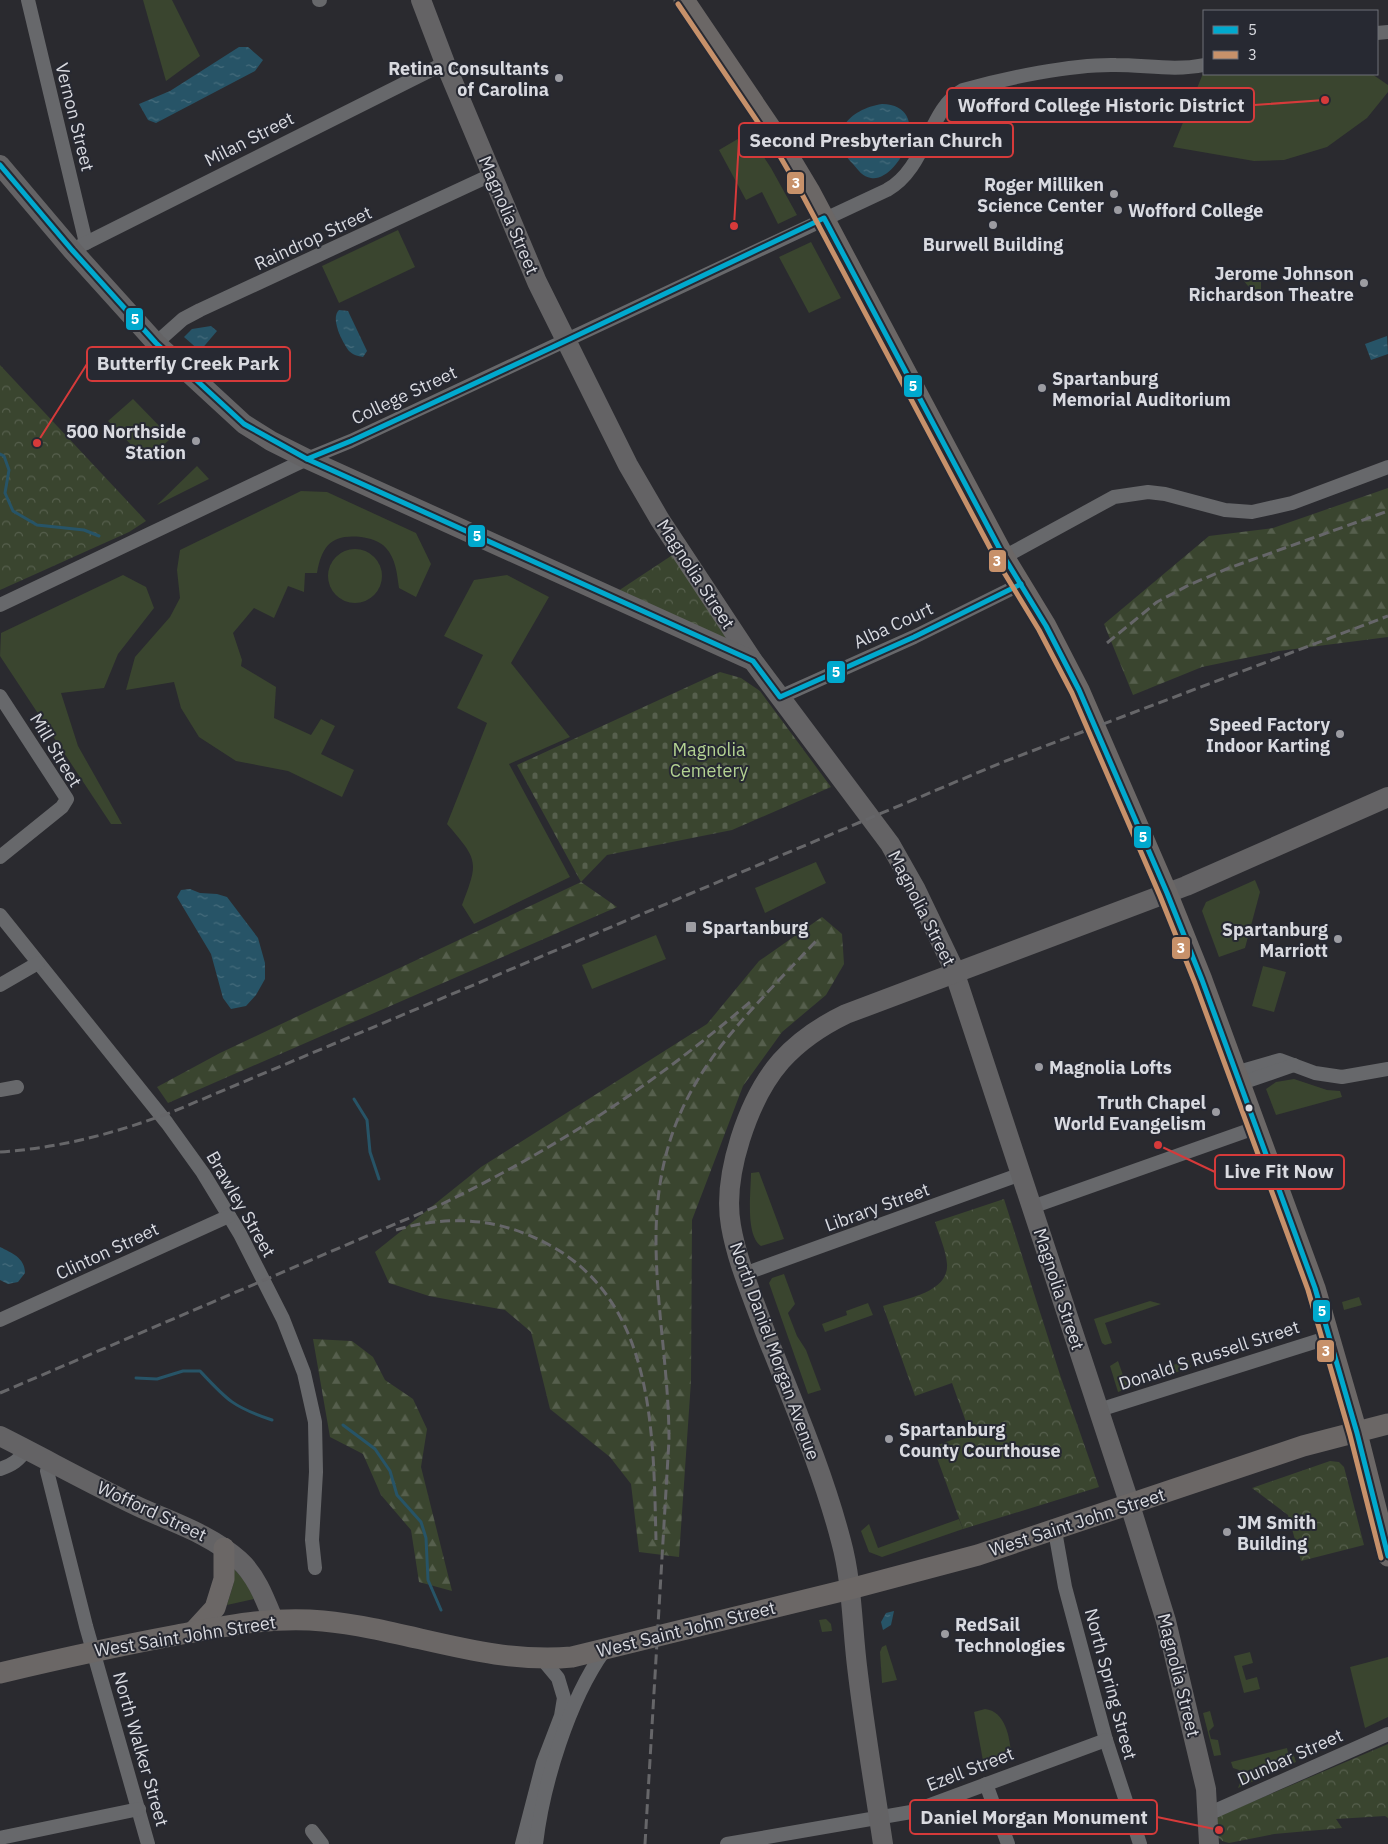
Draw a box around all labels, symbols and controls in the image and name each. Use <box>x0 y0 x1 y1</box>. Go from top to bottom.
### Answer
legend <box>1203 10 1378 75</box>
text: 5 <box>1248 20 1257 39</box>
text: 3 <box>1248 45 1257 64</box>
place label: Retina Consultants of Carolina <box>388 57 549 101</box>
street label: Vernon Street <box>50 60 100 174</box>
marker: Retina Consultants of Carolina <box>553 72 565 84</box>
callout: Wofford College Historic District <box>947 88 1254 122</box>
text: Wofford College Historic District <box>958 93 1244 117</box>
street label: Milan Street <box>200 107 298 171</box>
callout: Second Presbyterian Church <box>739 123 1013 157</box>
text: Second Presbyterian Church <box>749 128 1003 152</box>
street label: Magnolia Street <box>474 152 544 278</box>
line badge: 3 <box>786 171 805 195</box>
place label: Roger Milliken Science Center <box>977 173 1104 217</box>
text: 3 <box>792 174 800 192</box>
marker: Roger Milliken Science Center <box>1108 188 1120 200</box>
place label: Wofford College <box>1128 199 1263 222</box>
street label: Raindrop Street <box>251 201 375 275</box>
marker: Wofford College <box>1112 204 1124 216</box>
marker: Burwell Building <box>987 219 999 231</box>
place label: Burwell Building <box>923 233 1063 256</box>
place label: Jerome Johnson Richardson Theatre <box>1188 262 1354 306</box>
marker: Jerome Johnson Richardson Theatre <box>1358 277 1370 289</box>
line badge: 5 <box>125 307 144 331</box>
text: 5 <box>131 310 139 328</box>
callout: Butterfly Creek Park <box>87 347 290 381</box>
text: Butterfly Creek Park <box>97 351 279 375</box>
street label: College Street <box>348 361 460 429</box>
place label: Spartanburg Memorial Auditorium <box>1052 367 1231 411</box>
line badge: 5 <box>903 374 923 398</box>
text: 5 <box>909 377 917 395</box>
marker: Spartanburg Memorial Auditorium <box>1036 382 1048 394</box>
place label: 500 Northside Station <box>66 420 186 464</box>
marker: 500 Northside Station <box>190 435 202 447</box>
street label: Magnolia Street <box>652 515 740 633</box>
line badge: 5 <box>467 524 486 548</box>
text: 5 <box>473 527 481 545</box>
line badge: 3 <box>988 549 1007 573</box>
text: 3 <box>993 552 1001 570</box>
street label: Alba Court <box>850 597 936 653</box>
line badge: 5 <box>826 660 846 684</box>
text: 5 <box>832 663 840 681</box>
street label: Mill Street <box>25 709 87 791</box>
place label: Speed Factory Indoor Karting <box>1206 713 1330 757</box>
marker: Speed Factory Indoor Karting <box>1334 728 1346 740</box>
park label: Magnolia Cemetery <box>670 738 748 782</box>
line badge: 5 <box>1133 825 1152 849</box>
text: 5 <box>1139 828 1147 846</box>
street label: Magnolia Street <box>883 846 961 970</box>
place label: Spartanburg <box>702 916 808 939</box>
place label: Spartanburg Marriott <box>1222 918 1328 962</box>
marker: Spartanburg <box>684 920 698 934</box>
marker: Spartanburg Marriott <box>1332 933 1344 945</box>
line badge: 3 <box>1171 936 1191 960</box>
text: 3 <box>1177 939 1185 957</box>
place label: Magnolia Lofts <box>1049 1056 1172 1079</box>
marker: Magnolia Lofts <box>1033 1061 1045 1073</box>
place label: Truth Chapel World Evangelism <box>1054 1091 1207 1135</box>
unlabelled marker <box>1244 1103 1254 1113</box>
marker: Truth Chapel World Evangelism <box>1210 1106 1222 1118</box>
street label: Brawley Street <box>201 1147 281 1261</box>
callout: Live Fit Now <box>1215 1155 1344 1189</box>
text: Live Fit Now <box>1224 1159 1334 1183</box>
street label: Library Street <box>822 1177 932 1237</box>
street label: Clinton Street <box>52 1217 162 1285</box>
street label: Magnolia Street <box>1028 1225 1090 1353</box>
street label: North Daniel Morgan Avenue <box>725 1239 825 1463</box>
line badge: 5 <box>1312 1299 1331 1323</box>
text: 5 <box>1318 1302 1326 1320</box>
street label: Donald S Russell Street <box>1116 1315 1302 1395</box>
line badge: 3 <box>1316 1339 1335 1363</box>
text: 3 <box>1322 1342 1330 1360</box>
place label: Spartanburg County Courthouse <box>899 1418 1061 1462</box>
marker: Spartanburg County Courthouse <box>883 1433 895 1445</box>
street label: Wofford Street <box>94 1476 210 1546</box>
street label: West Saint John Street <box>986 1483 1168 1561</box>
place label: JM Smith Building <box>1237 1511 1316 1555</box>
marker: JM Smith Building <box>1221 1526 1233 1538</box>
street label: West Saint John Street <box>594 1596 778 1662</box>
street label: North Spring Street <box>1080 1606 1142 1762</box>
street label: West Saint John Street <box>93 1610 277 1662</box>
street label: Magnolia Street <box>1153 1611 1205 1739</box>
place label: RedSail Technologies <box>955 1613 1065 1657</box>
marker: RedSail Technologies <box>939 1628 951 1640</box>
street label: North Walker Street <box>108 1669 174 1829</box>
street label: Dunbar Street <box>1234 1724 1346 1790</box>
street label: Ezell Street <box>923 1742 1017 1796</box>
callout: Daniel Morgan Monument <box>910 1800 1157 1834</box>
text: Daniel Morgan Monument <box>920 1805 1148 1829</box>

